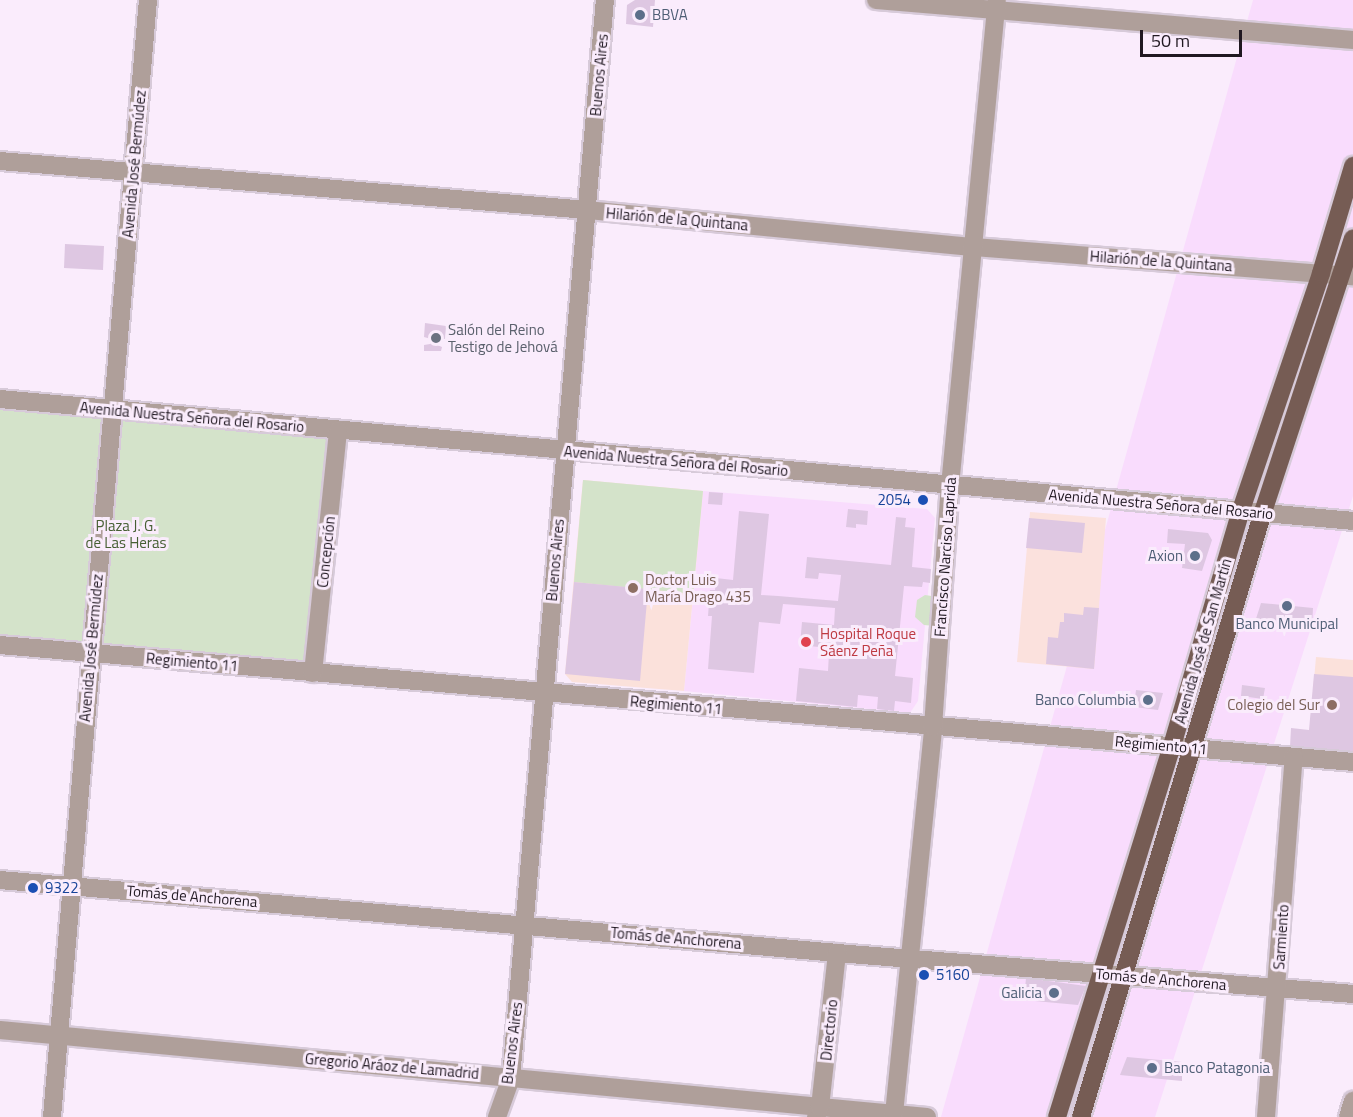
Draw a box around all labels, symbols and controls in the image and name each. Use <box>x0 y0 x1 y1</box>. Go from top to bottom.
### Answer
place label: BBVA <box>652 6 688 24</box>
marker: BBVA <box>633 8 647 22</box>
scale bar <box>1143 18 1245 56</box>
text: 50 m <box>1151 27 1190 54</box>
street label: Buenos Aires <box>586 33 612 117</box>
street label: Avenida José Bermúdez <box>119 89 149 239</box>
street label: Hilarión de la Quintana <box>605 204 749 234</box>
street label: Hilarión de la Quintana <box>1089 247 1233 275</box>
place label: Salón del Reino Testigo de Jehová <box>448 320 558 355</box>
marker: Salón del Reino Testigo de Jehová <box>429 331 443 345</box>
street label: Avenida Nuestra Señora del Rosario <box>79 398 305 436</box>
street label: Avenida Nuestra Señora del Rosario <box>563 442 789 480</box>
street label: Francisco Narciso Laprida <box>930 477 960 637</box>
street label: Avenida Nuestra Señora del Rosario <box>1048 485 1274 523</box>
place label: 2054 <box>877 491 911 509</box>
marker: 2054 <box>916 493 930 507</box>
street label: Concepción <box>313 515 339 589</box>
park label: Plaza J. G. de Las Heras <box>85 516 167 551</box>
street label: Buenos Aires <box>542 518 568 602</box>
place label: Axion <box>1148 547 1183 565</box>
marker: Axion <box>1188 549 1202 563</box>
street label: Avenida José de San Martín <box>1171 556 1235 726</box>
place label: Doctor Luis María Drago 435 <box>645 570 751 605</box>
street label: Avenida José Bermúdez <box>76 573 106 723</box>
marker: Doctor Luis María Drago 435 <box>626 581 640 595</box>
marker: Banco Municipal <box>1280 599 1294 613</box>
place label: Banco Municipal <box>1235 615 1339 633</box>
place label: Hospital Roque Sáenz Peña <box>820 624 916 659</box>
marker: Hospital Roque Sáenz Peña <box>797 633 815 651</box>
street label: Regimiento 11 <box>145 649 239 675</box>
place label: Banco Columbia <box>1035 691 1136 709</box>
street label: Regimiento 11 <box>629 692 723 718</box>
marker: Banco Columbia <box>1141 693 1155 707</box>
place label: Colegio del Sur <box>1227 696 1320 714</box>
marker: Colegio del Sur <box>1325 698 1339 712</box>
street label: Regimiento 11 <box>1114 732 1208 758</box>
place label: 9322 <box>45 879 79 897</box>
marker: 9322 <box>26 881 40 895</box>
street label: Tomás de Anchorena <box>126 881 258 911</box>
street label: Sarmiento <box>1270 904 1292 970</box>
street label: Tomás de Anchorena <box>610 923 742 953</box>
street label: Tomás de Anchorena <box>1095 964 1227 994</box>
place label: 5160 <box>936 966 970 984</box>
marker: 5160 <box>917 968 931 982</box>
place label: Galicia <box>1001 984 1042 1002</box>
marker: Galicia <box>1047 986 1061 1000</box>
street label: Directorio <box>817 998 841 1062</box>
street label: Buenos Aires <box>498 1001 526 1085</box>
street label: Gregorio Aráoz de Lamadrid <box>304 1049 480 1083</box>
place label: Banco Patagonia <box>1164 1059 1270 1077</box>
marker: Banco Patagonia <box>1145 1061 1159 1075</box>

